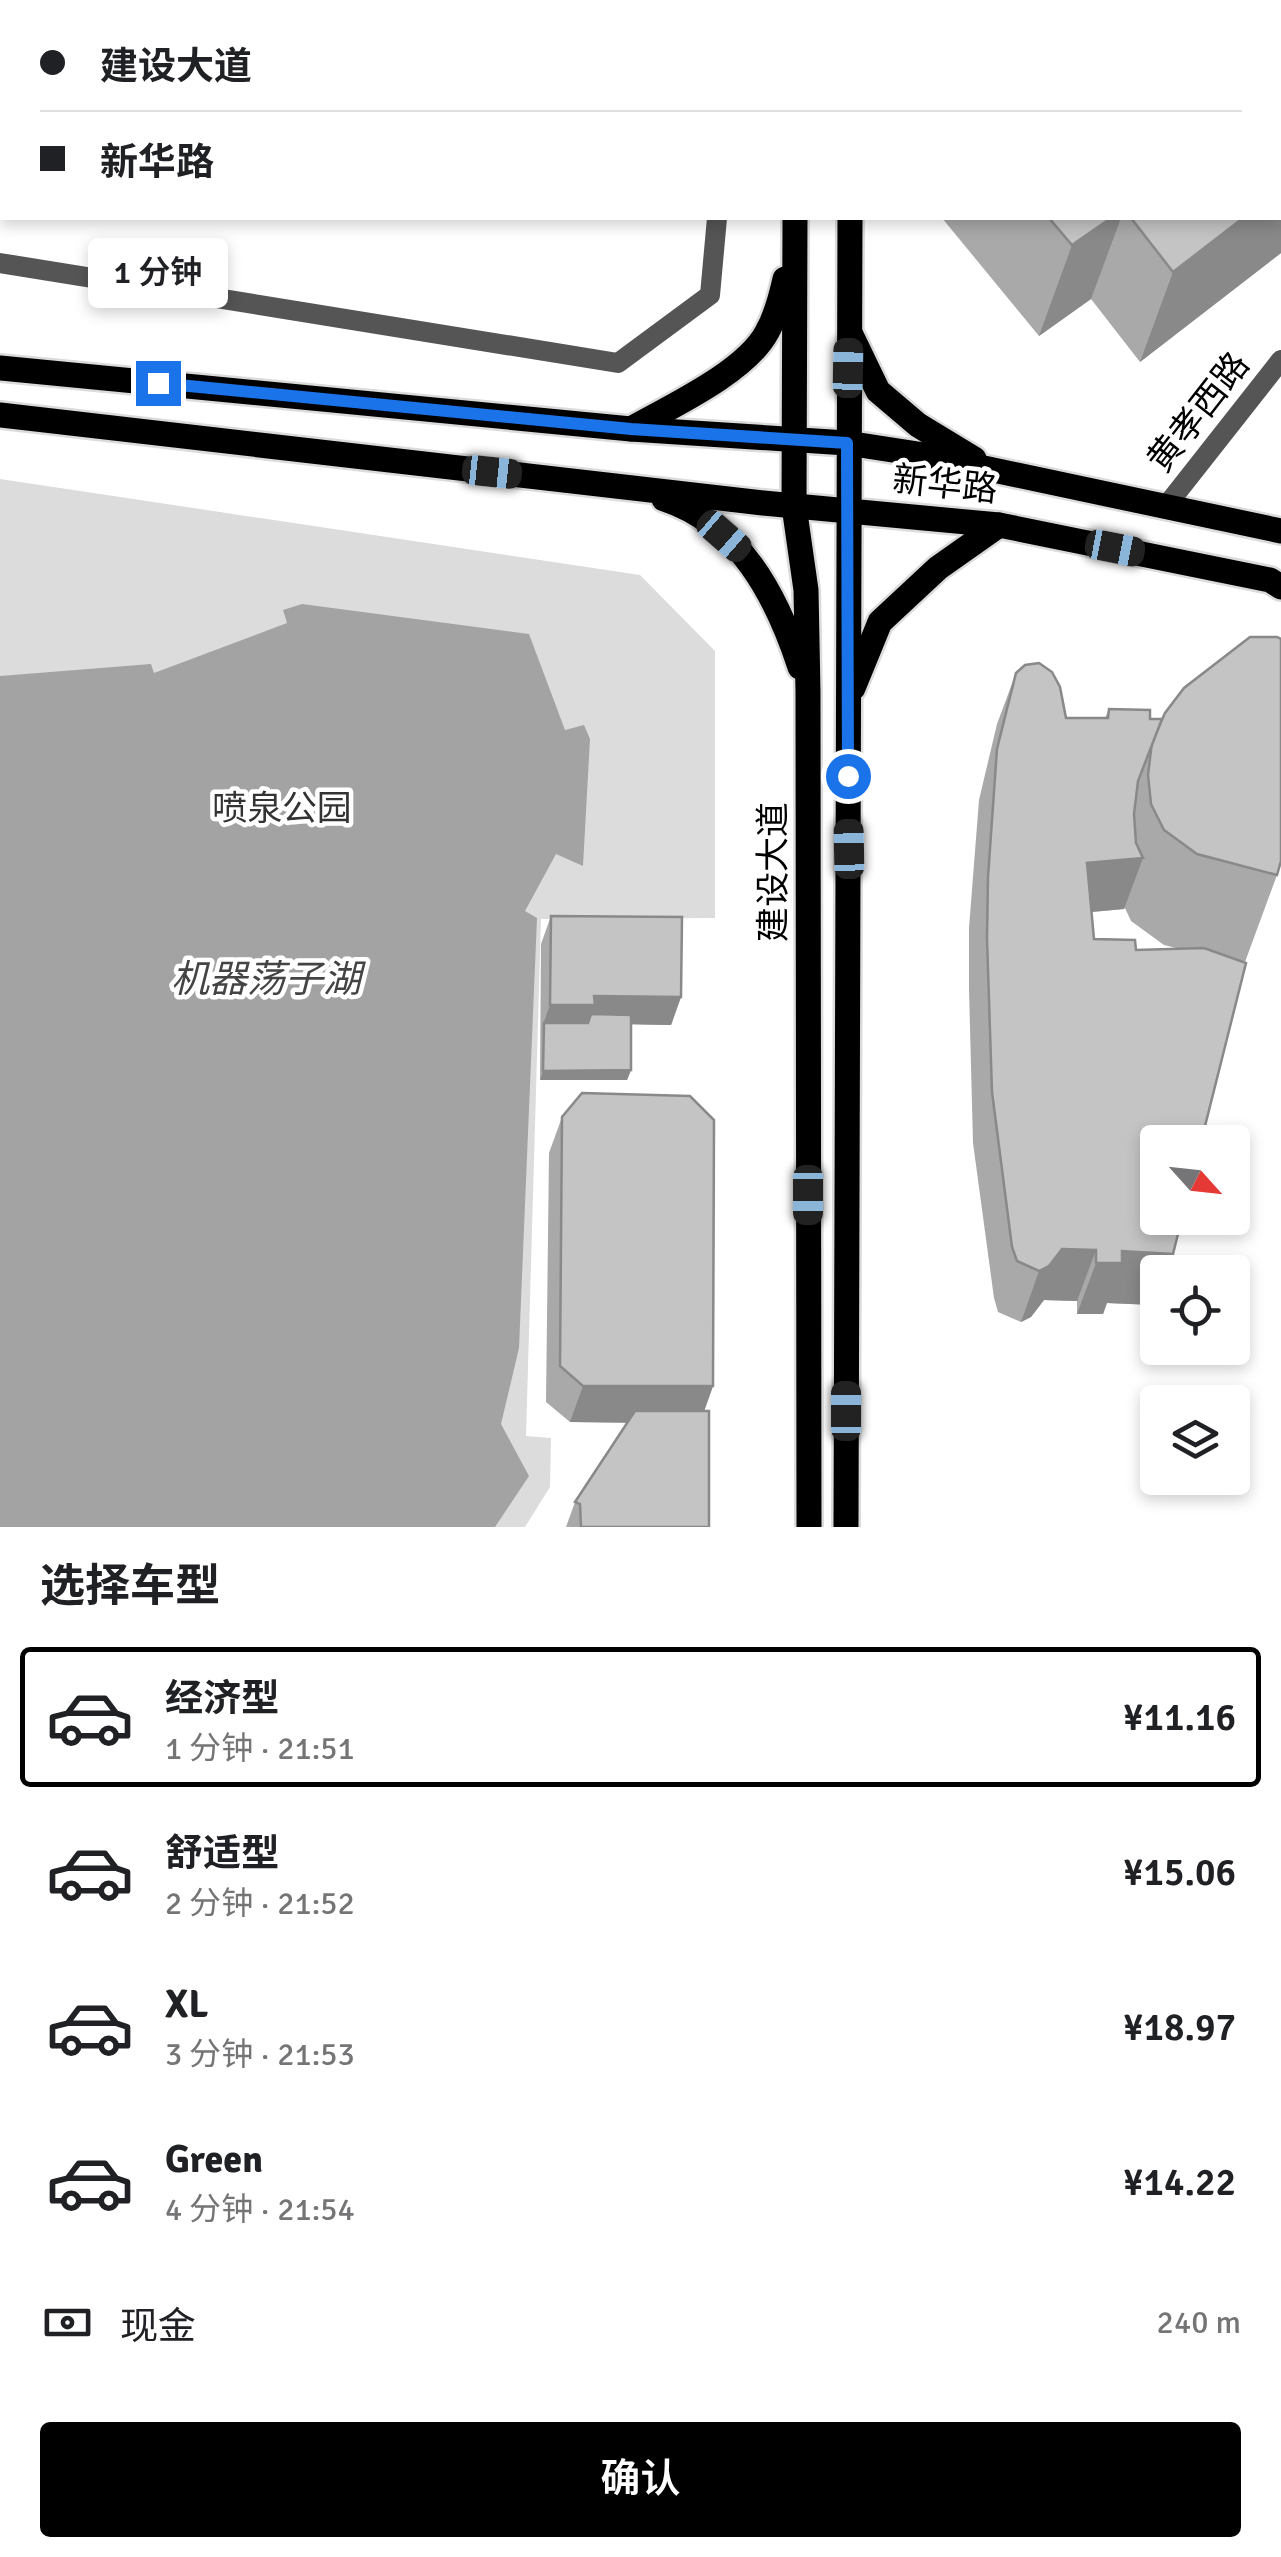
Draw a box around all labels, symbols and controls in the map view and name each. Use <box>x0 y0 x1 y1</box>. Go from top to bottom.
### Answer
text: 建设大道 <box>100 43 252 90</box>
text: 新华路 <box>100 139 214 186</box>
callout: 1 分钟 <box>88 238 228 308</box>
text: 1 分钟 <box>114 253 202 292</box>
car <box>832 338 864 398</box>
street label: 黄孝西路 <box>1138 344 1258 481</box>
route end <box>136 361 181 406</box>
car <box>461 454 523 490</box>
street label: 新华路 <box>890 458 999 511</box>
car <box>692 505 756 567</box>
car <box>1083 528 1147 568</box>
route start <box>826 754 871 799</box>
park label: 喷泉公园 <box>212 787 352 830</box>
street label: 建设大道 <box>752 802 795 942</box>
car <box>833 819 865 879</box>
water label: 机器荡子湖 <box>171 956 366 1003</box>
north arrow <box>1140 1125 1250 1235</box>
map controls <box>1140 1125 1250 1495</box>
car <box>793 1165 823 1225</box>
button: locate <box>1140 1255 1250 1365</box>
car <box>831 1381 861 1441</box>
button: layers <box>1140 1385 1250 1495</box>
text: 选择车型 <box>40 1559 220 1614</box>
icon: car <box>45 1672 135 1762</box>
text: 经济型 <box>165 1675 279 1722</box>
text: ¥11.16 <box>1123 1694 1236 1741</box>
text: 1 分钟 · 21:51 <box>165 1729 355 1768</box>
icon: car <box>45 1827 135 1917</box>
text: 舒适型 <box>165 1830 279 1877</box>
text: ¥15.06 <box>1123 1849 1236 1896</box>
text: 2 分钟 · 21:52 <box>165 1884 355 1923</box>
text: XL <box>165 1981 208 2028</box>
icon: car <box>45 1982 135 2072</box>
text: ¥18.97 <box>1123 2004 1236 2051</box>
text: 3 分钟 · 21:53 <box>165 2035 355 2074</box>
text: Green <box>165 2136 263 2183</box>
icon: car <box>45 2137 135 2227</box>
text: ¥14.22 <box>1123 2159 1236 2206</box>
text: 4 分钟 · 21:54 <box>165 2190 355 2229</box>
icon: cash <box>40 2295 95 2350</box>
text: 现金 <box>120 2303 196 2350</box>
text: 240 m <box>1157 2303 1241 2342</box>
button: 确认 <box>40 2422 1241 2537</box>

